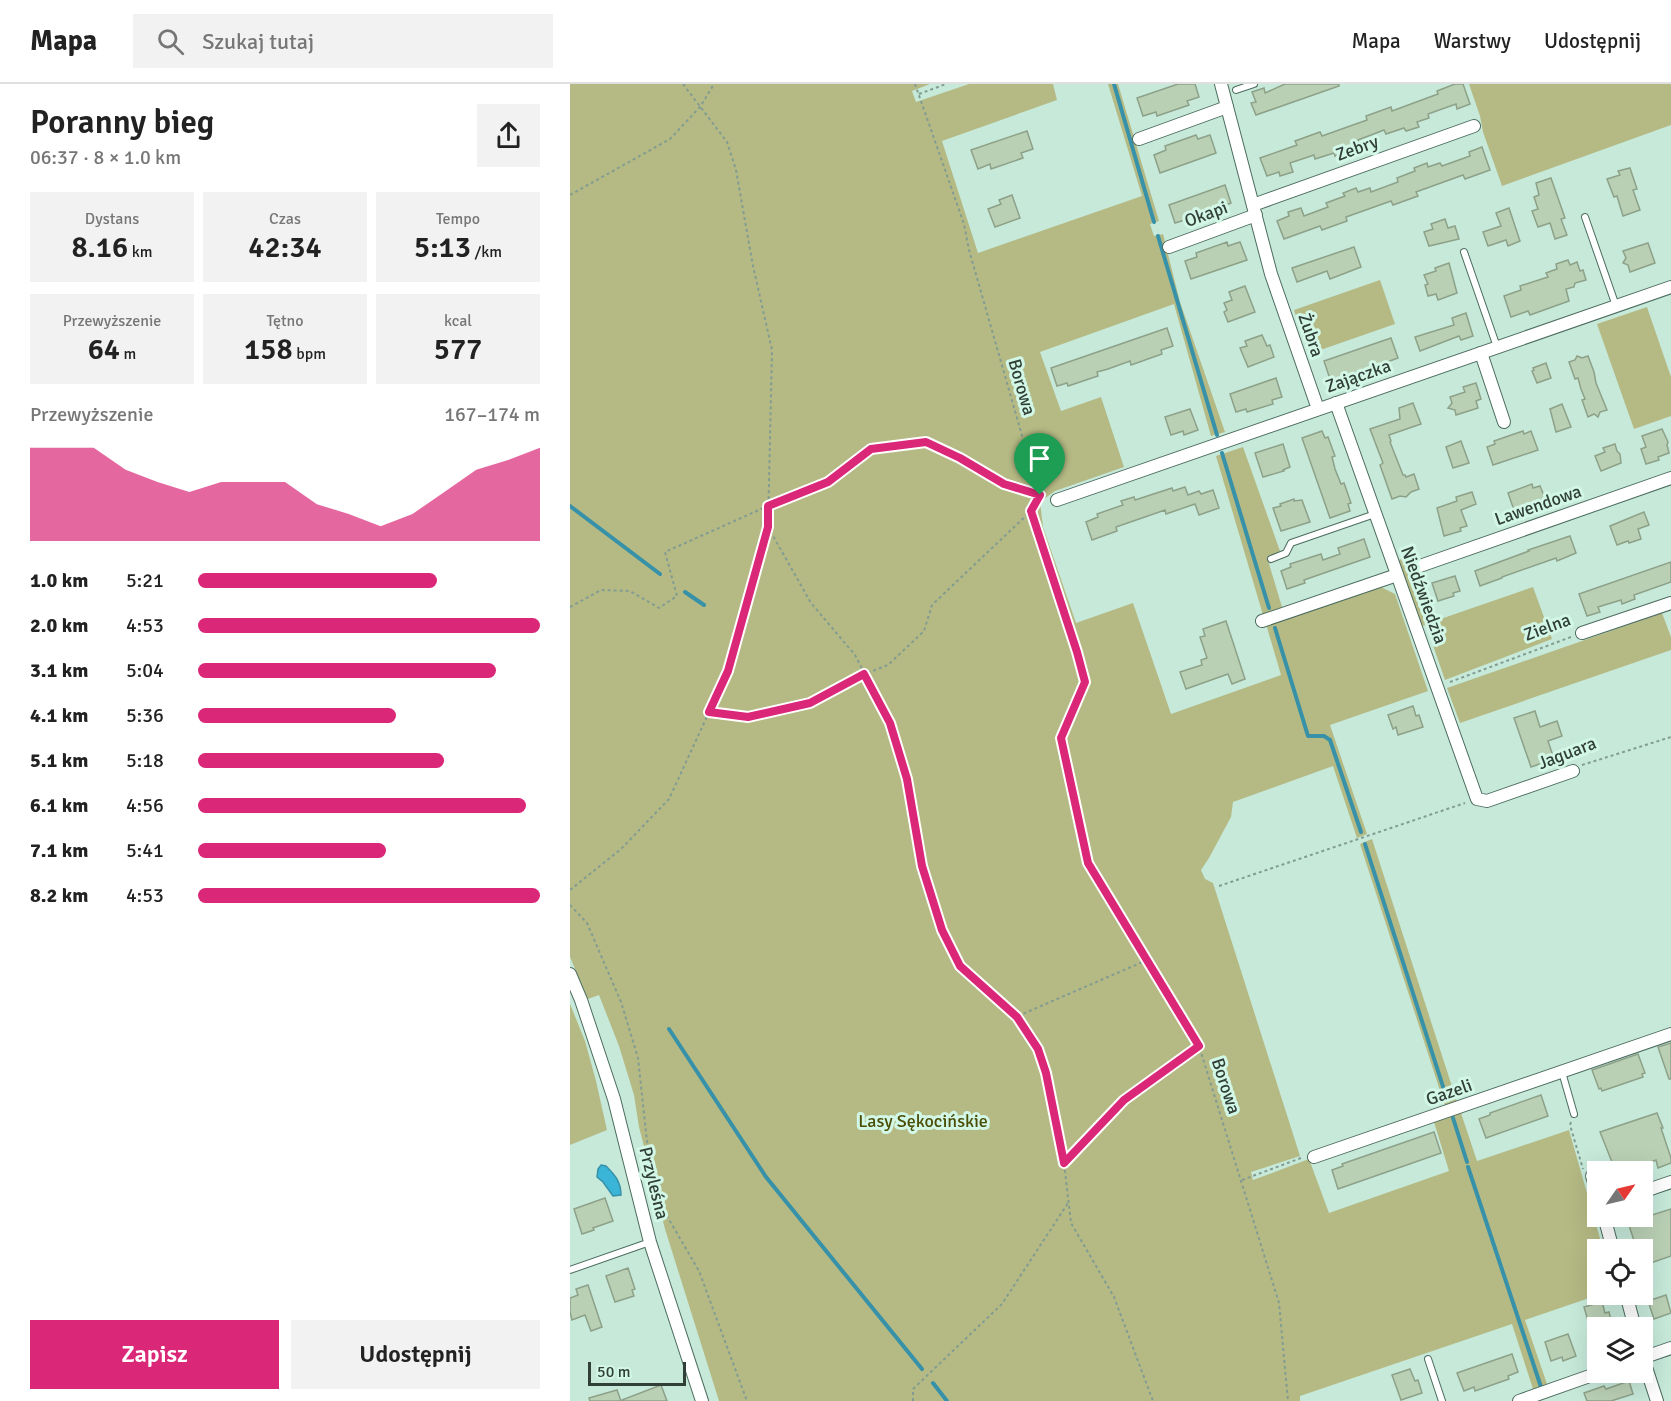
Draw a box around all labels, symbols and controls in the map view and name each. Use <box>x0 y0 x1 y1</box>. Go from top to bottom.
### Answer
search box <box>133 14 553 68</box>
text: Mapa <box>30 24 97 58</box>
icon: search <box>154 25 187 58</box>
text: Szukaj tutaj <box>202 28 314 55</box>
text: Mapa <box>1351 28 1401 54</box>
text: Warstwy <box>1434 28 1511 54</box>
text: Udostępnij <box>1544 28 1641 54</box>
text: Poranny bieg <box>30 102 214 143</box>
button: share <box>477 104 540 167</box>
street label: Zebry <box>1333 130 1382 166</box>
text: 06:37 · 8 × 1.0 km <box>30 145 181 170</box>
street label: Okapi <box>1181 196 1231 232</box>
text: Dystans <box>85 209 139 229</box>
text: Czas <box>269 209 301 229</box>
text: Tempo <box>436 209 480 229</box>
text: 8.16 <box>71 229 128 266</box>
text: 42:34 <box>248 229 322 266</box>
text: 5:13 <box>414 229 471 266</box>
text: km <box>128 242 153 262</box>
text: /km <box>471 242 502 262</box>
street label: Żubra <box>1293 310 1329 360</box>
text: Przewyższenie <box>63 311 161 331</box>
text: Tętno <box>266 311 304 331</box>
text: kcal <box>444 311 472 331</box>
text: 64 <box>88 331 120 368</box>
text: 158 <box>244 331 293 368</box>
text: 577 <box>434 331 482 368</box>
text: m <box>120 344 136 364</box>
text: bpm <box>293 344 326 364</box>
street label: Zajączka <box>1322 355 1394 397</box>
street label: Borowa <box>1003 356 1041 418</box>
text: Przewyższenie <box>30 402 153 427</box>
text: 167–174 m <box>444 402 540 427</box>
pin <box>1014 433 1065 495</box>
icon: arrive <box>1023 442 1056 475</box>
street label: Lawendowa <box>1492 480 1584 530</box>
street label: Niedźwiedzia <box>1396 543 1452 647</box>
text: 1.0 km <box>30 568 88 593</box>
text: 5:21 <box>126 568 164 593</box>
street label: Zielna <box>1521 608 1573 646</box>
text: 2.0 km <box>30 613 88 638</box>
text: 4:53 <box>126 613 164 638</box>
text: 3.1 km <box>30 658 88 683</box>
text: 5:04 <box>126 658 164 683</box>
text: 4.1 km <box>30 703 88 728</box>
text: 5:36 <box>126 703 164 728</box>
street label: Jaguara <box>1535 732 1599 774</box>
text: 5.1 km <box>30 748 88 773</box>
text: 5:18 <box>126 748 164 773</box>
text: 6.1 km <box>30 793 88 818</box>
text: 4:56 <box>126 793 164 818</box>
text: 7.1 km <box>30 838 88 863</box>
text: 5:41 <box>126 838 164 863</box>
text: 8.2 km <box>30 883 88 908</box>
text: 4:53 <box>126 883 164 908</box>
street label: Borowa <box>1207 1055 1245 1117</box>
street label: Gazeli <box>1423 1074 1475 1110</box>
park label: Lasy Sękocińskie <box>858 1110 988 1132</box>
street label: Przyleśna <box>634 1144 674 1222</box>
north arrow <box>1587 1161 1653 1227</box>
map controls <box>1587 1161 1653 1383</box>
button: locate <box>1587 1239 1653 1305</box>
button: layers <box>1587 1317 1653 1383</box>
button: Zapisz <box>30 1320 279 1389</box>
button: Udostępnij <box>291 1320 540 1389</box>
scale bar <box>588 1359 686 1386</box>
text: 50 m <box>597 1362 631 1382</box>

